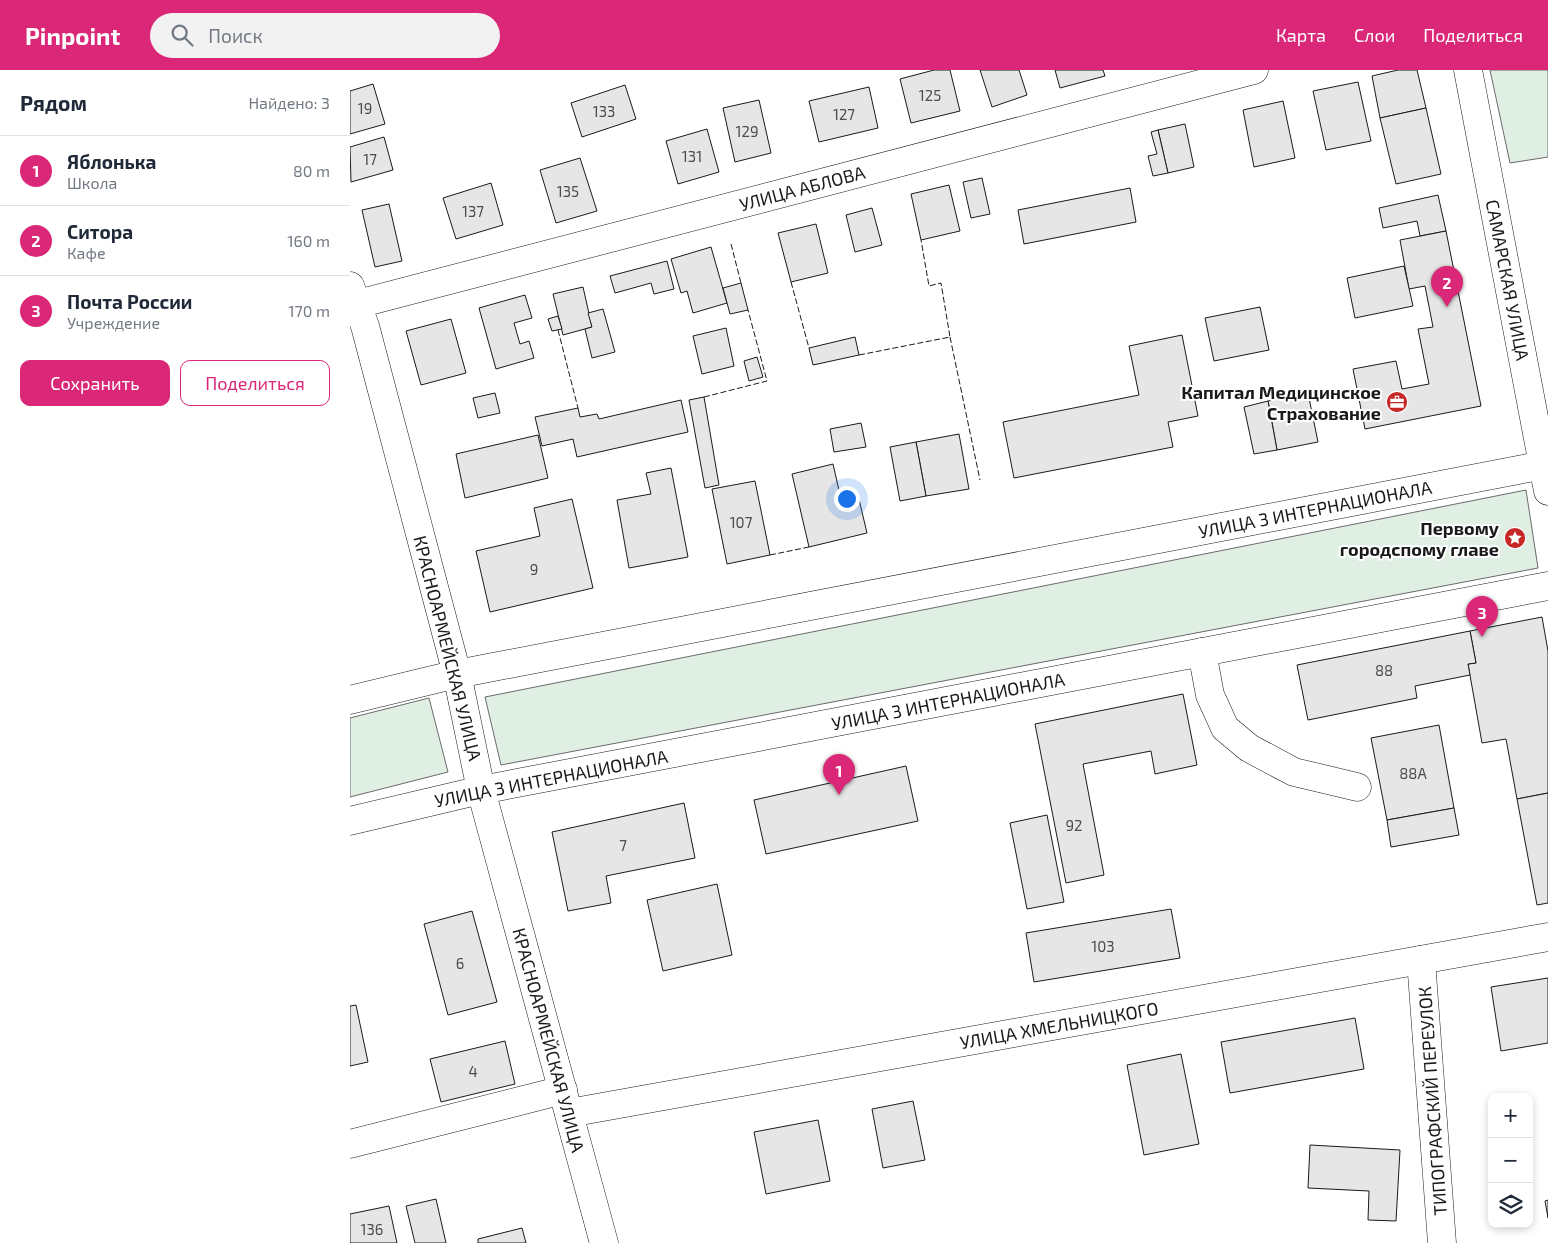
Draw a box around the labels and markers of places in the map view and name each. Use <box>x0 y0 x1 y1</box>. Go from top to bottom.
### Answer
pin: 2 <box>1431 266 1463 307</box>
place label: Капитал Медицинское Страхование <box>1181 381 1381 424</box>
office icon: Капитал Медицинское Страхование <box>1385 390 1409 414</box>
place label: Первому городспому главе <box>1340 517 1500 560</box>
place icon: Первому городспому главе <box>1503 526 1527 550</box>
pin: 3 <box>1466 596 1498 637</box>
pin: 1 <box>823 754 855 795</box>

